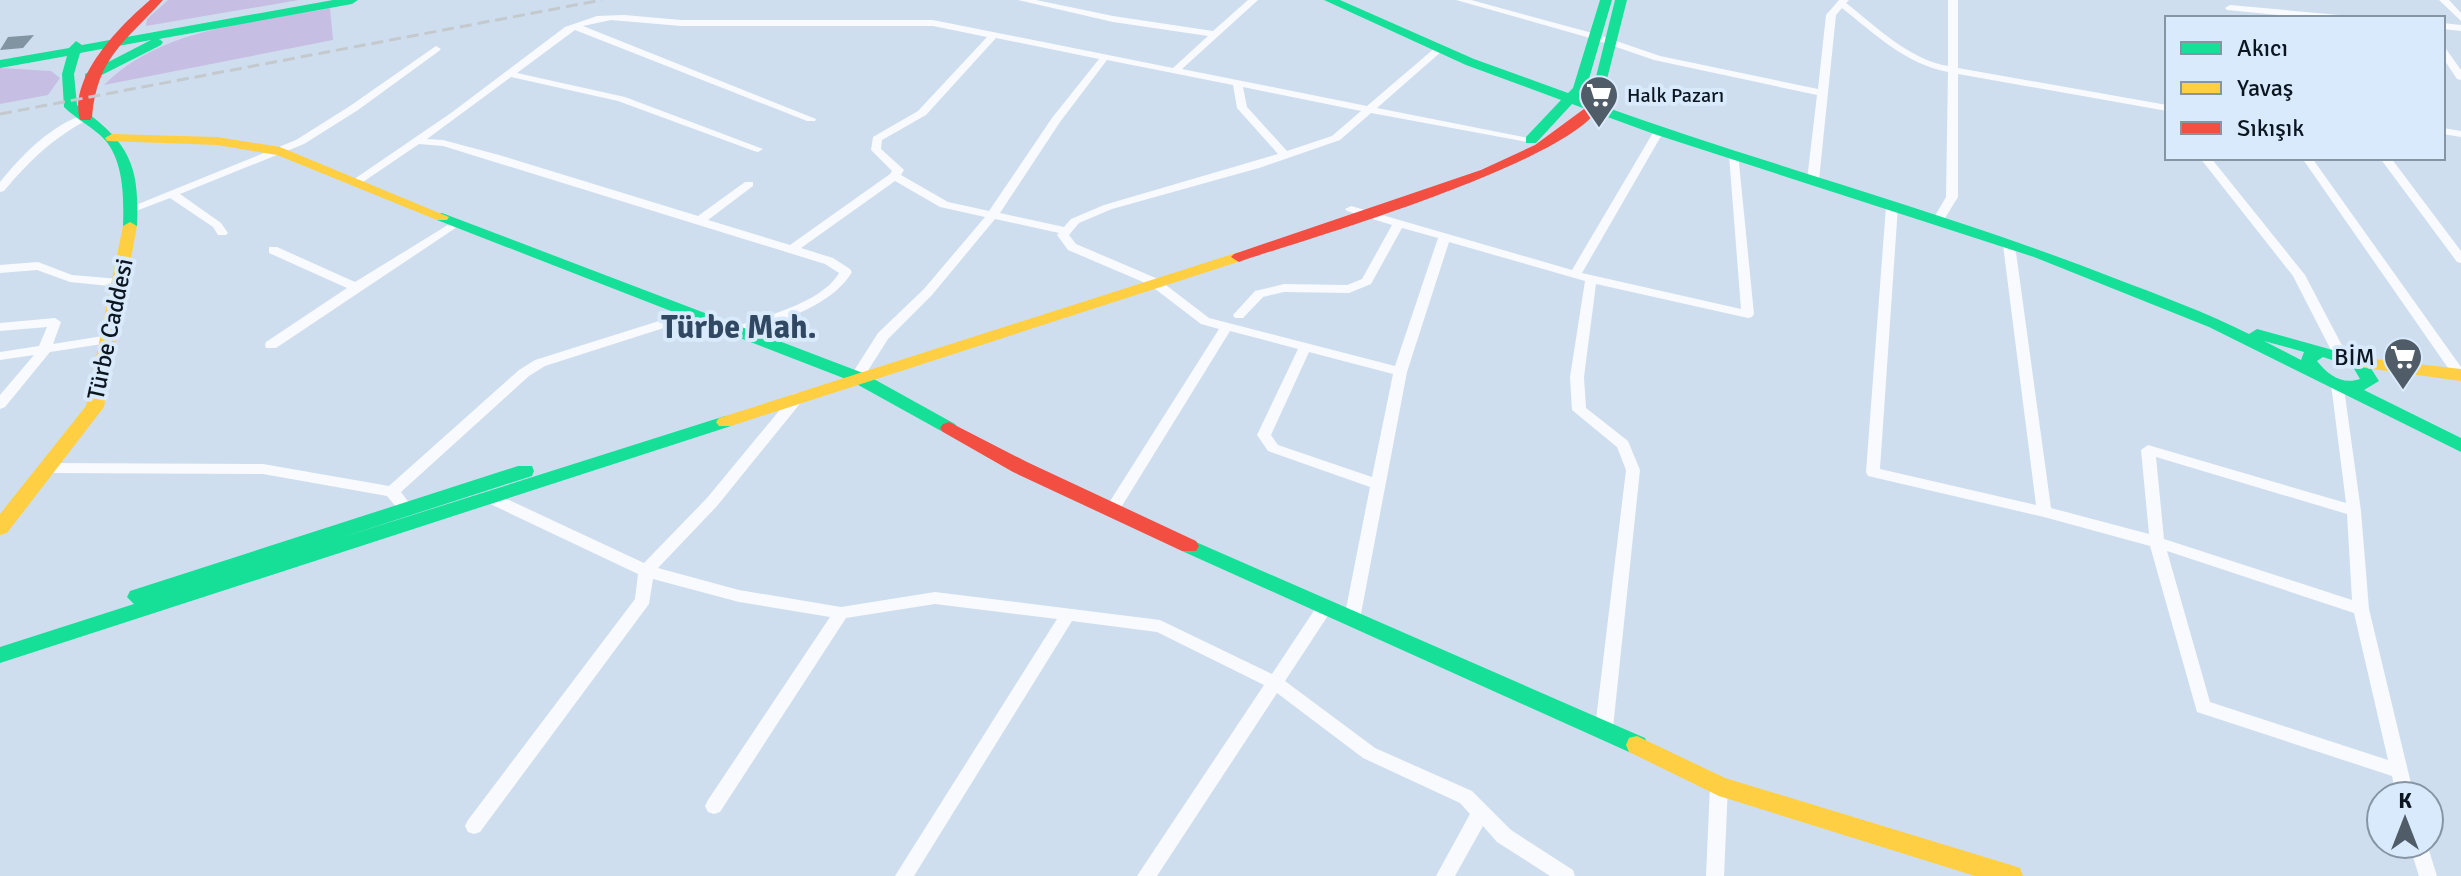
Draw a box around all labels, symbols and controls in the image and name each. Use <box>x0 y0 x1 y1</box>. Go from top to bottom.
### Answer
legend <box>2165 16 2445 160</box>
text: Akıcı <box>2237 33 2288 63</box>
text: Yavaş <box>2237 73 2293 103</box>
supermarket icon: Halk Pazarı <box>1578 74 1620 129</box>
place label: Halk Pazarı <box>1627 83 1724 108</box>
text: Sıkışık <box>2237 113 2304 143</box>
street label: Türbe Caddesi <box>80 256 140 402</box>
district label: Türbe Mah. <box>661 308 817 347</box>
supermarket icon: BİM <box>2382 336 2424 391</box>
place label: BİM <box>2334 342 2375 372</box>
north arrow <box>2365 780 2445 860</box>
text: K <box>2398 787 2412 814</box>

